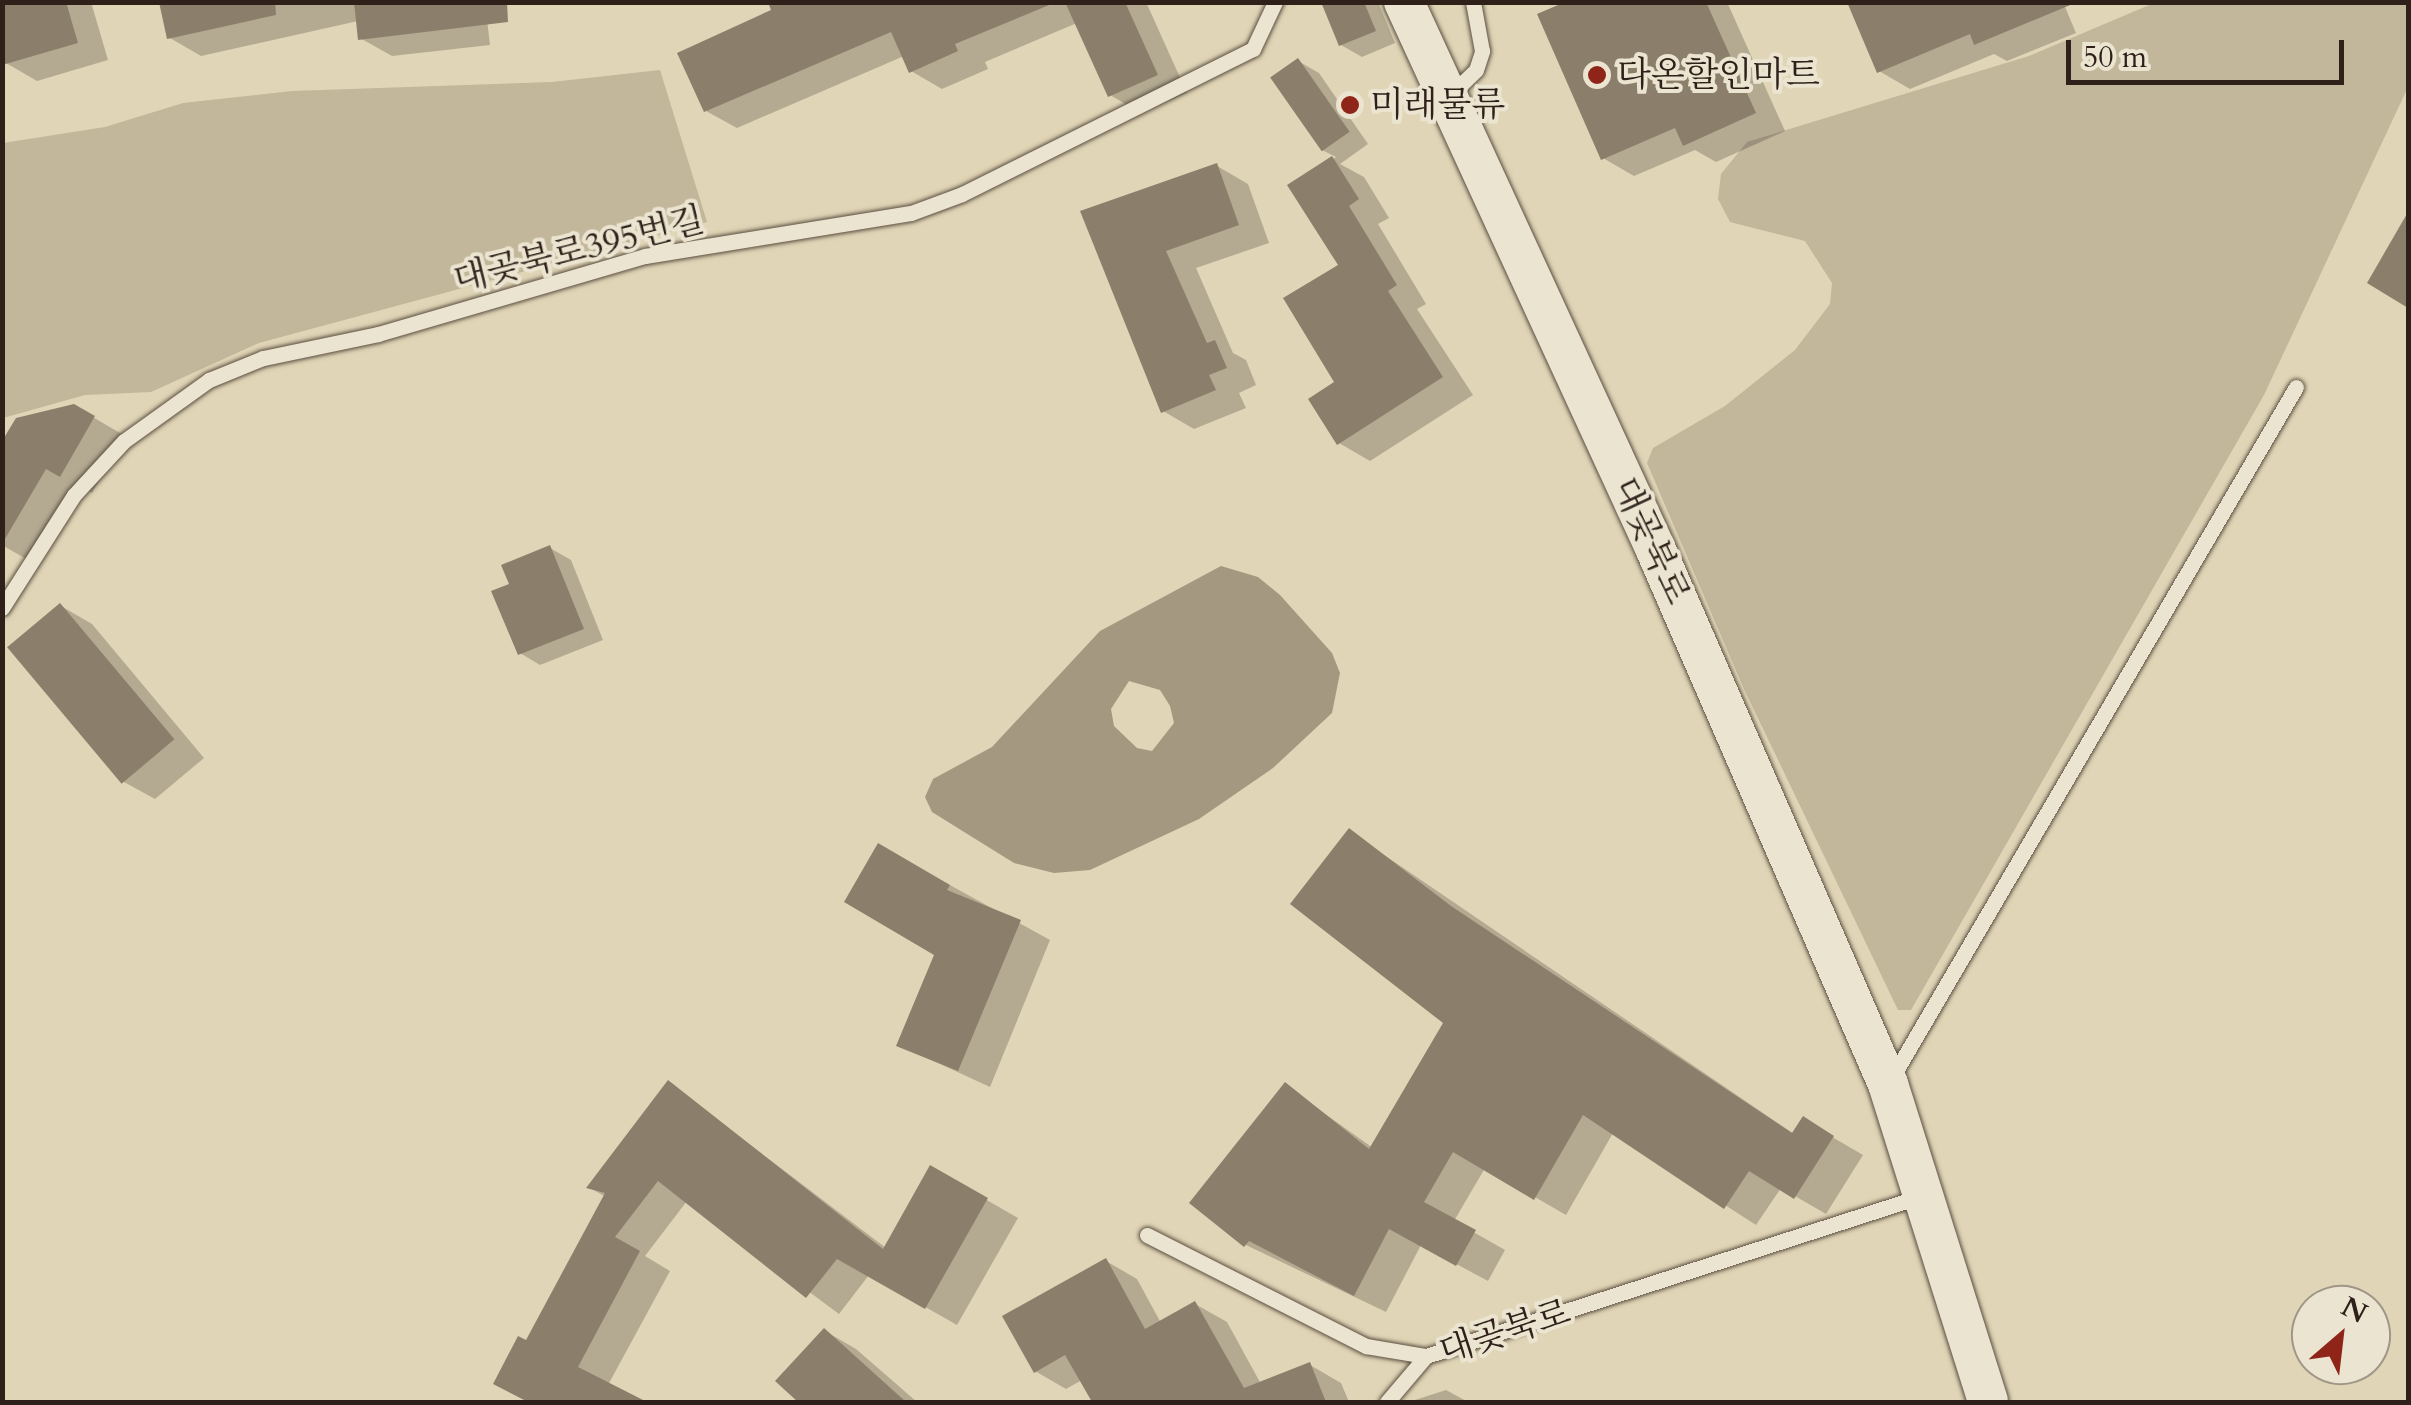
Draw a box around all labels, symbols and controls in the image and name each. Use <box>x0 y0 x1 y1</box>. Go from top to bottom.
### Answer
scale bar <box>2071 20 2348 82</box>
text: 50 m <box>2083 37 2147 78</box>
place label: 다온할인마트 <box>1617 54 1820 96</box>
marker: 다온할인마트 <box>1586 64 1608 86</box>
place label: 미래물류 <box>1370 84 1505 126</box>
marker: 미래물류 <box>1339 94 1361 116</box>
street label: 대곶북로395번길 <box>449 199 709 301</box>
street label: 대곶북로 <box>1603 471 1699 611</box>
north arrow <box>2291 1285 2391 1385</box>
text: N <box>2334 1288 2374 1333</box>
street label: 대곶북로 <box>1434 1291 1576 1373</box>

